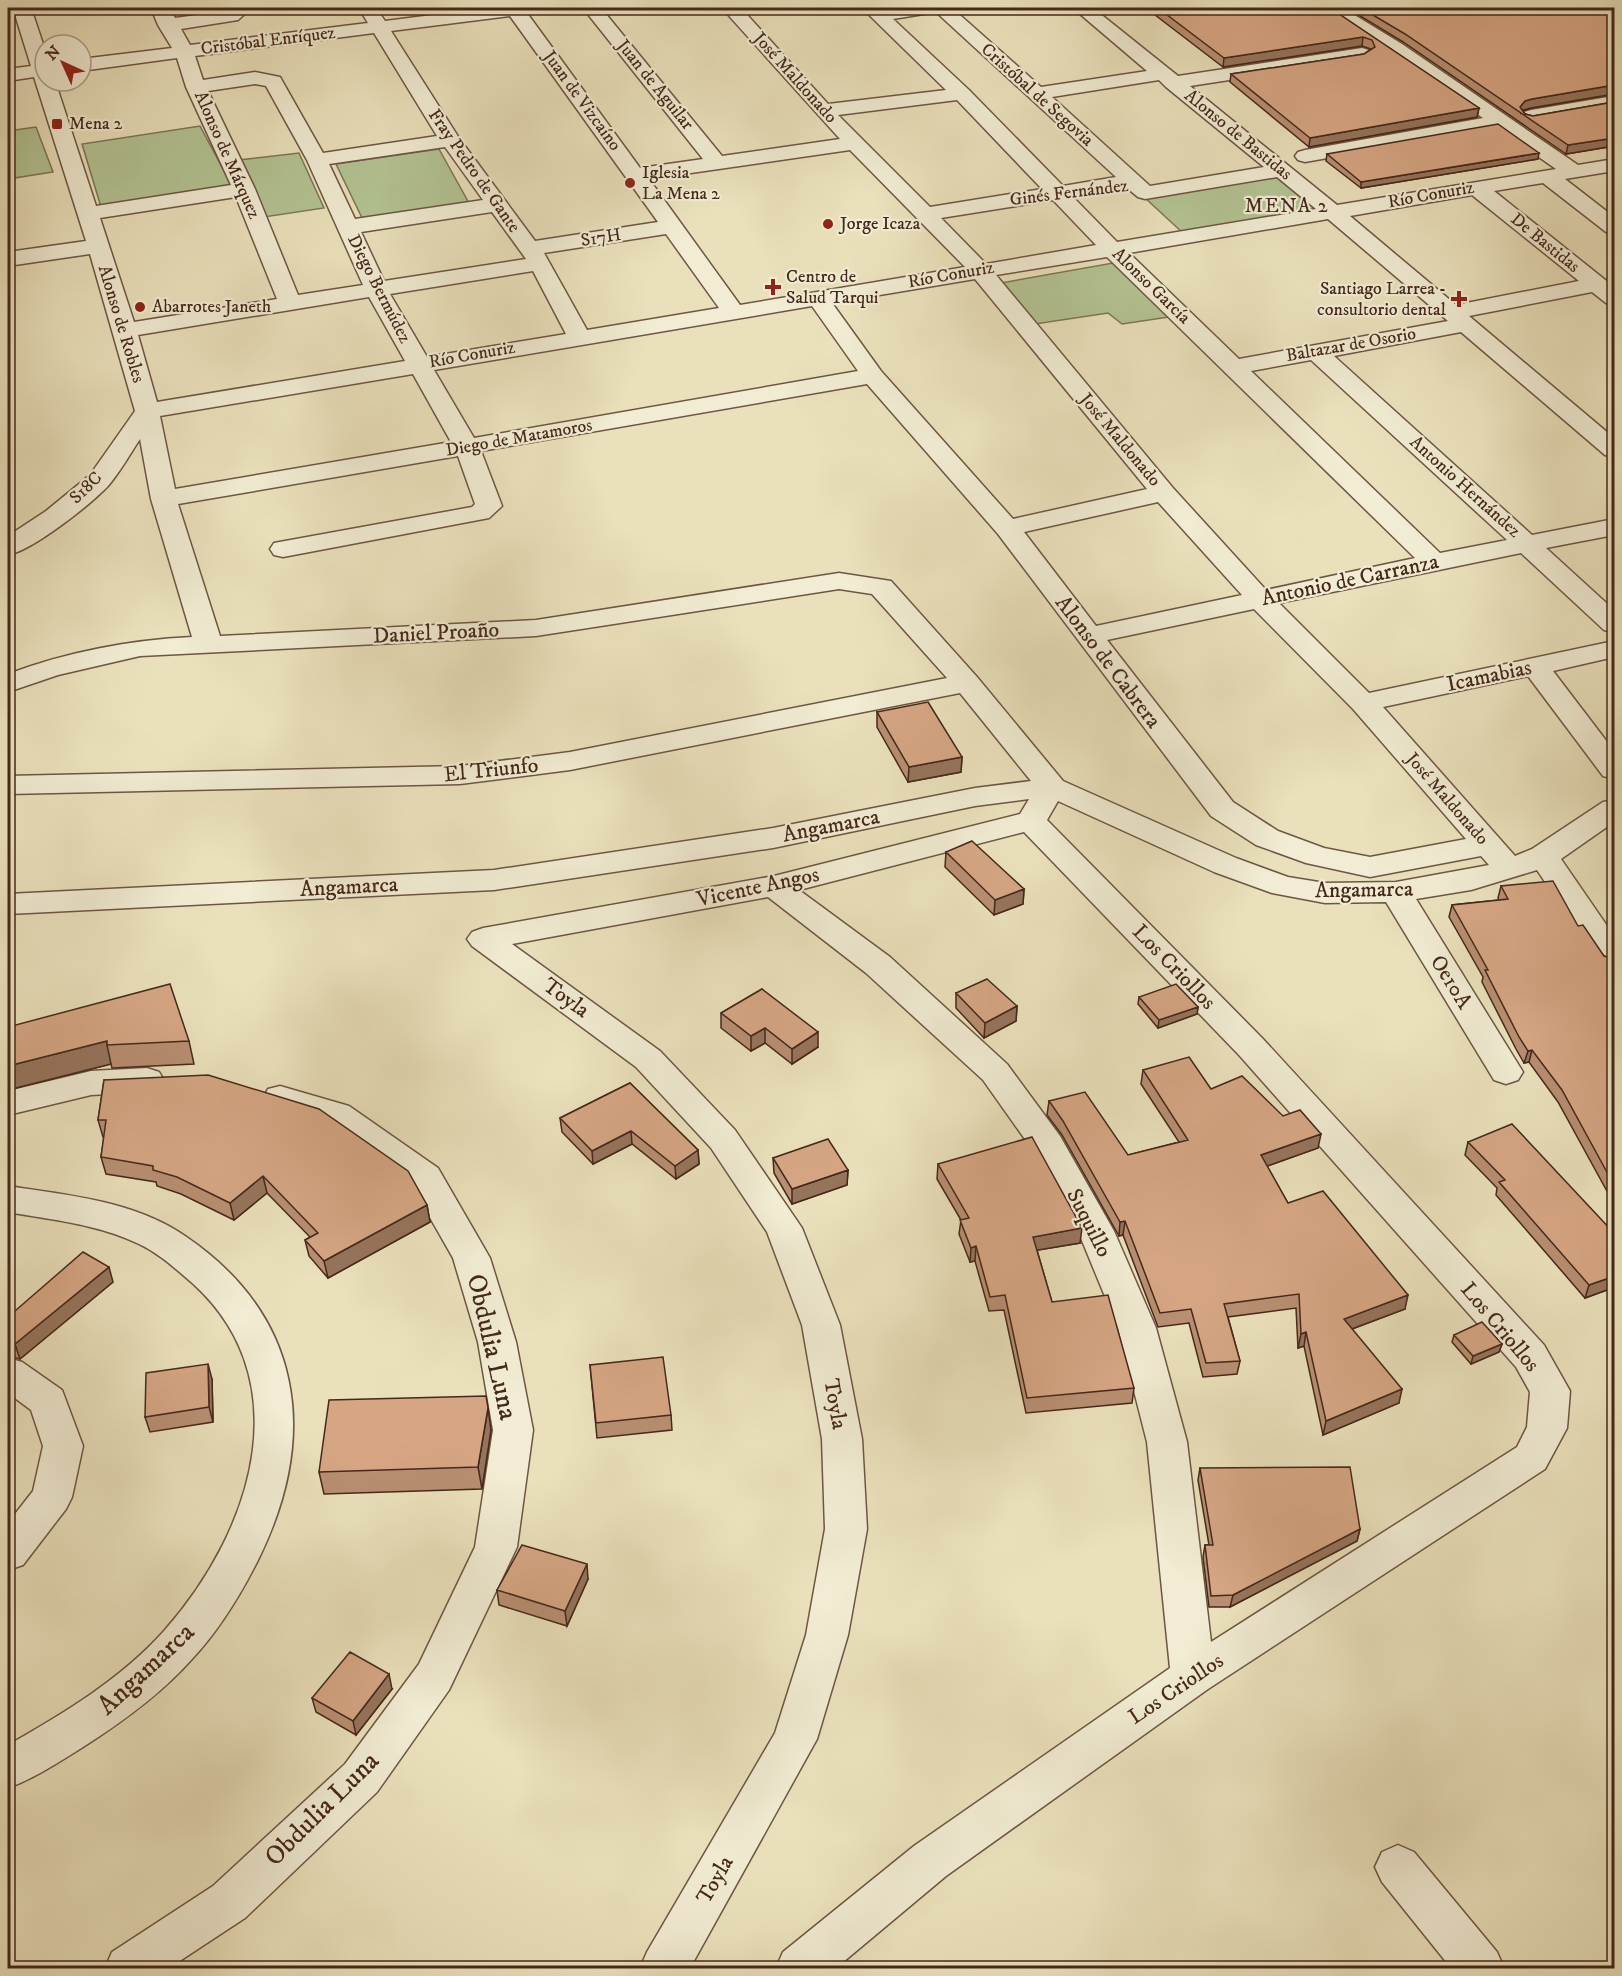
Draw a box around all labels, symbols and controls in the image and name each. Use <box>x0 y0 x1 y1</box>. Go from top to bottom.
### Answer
street label: Cristóbal Enríquez <box>199 22 337 60</box>
street label: José Maldonado <box>747 26 842 128</box>
north arrow <box>33 33 93 93</box>
street label: Juan de Aguilar <box>611 34 698 135</box>
street label: Cristóbal de Segovia <box>976 39 1098 152</box>
text: N <box>41 41 65 65</box>
street label: Juan de Vizcaíno <box>537 45 626 156</box>
street label: Alonso de Bastidas <box>1180 85 1296 185</box>
street label: Alonso de Márquez <box>189 88 265 222</box>
street label: Fray Pedro de Gante <box>423 105 525 237</box>
place label: Mena 2 <box>69 113 123 135</box>
marker: Mena 2 <box>50 117 64 131</box>
place label: Iglesia La Mena 2 <box>642 162 720 205</box>
street label: Ginés Fernández <box>1008 175 1130 211</box>
marker: Iglesia La Mena 2 <box>623 176 637 190</box>
street label: Río Conuriz <box>1386 177 1476 213</box>
district label: MENA 2 <box>1245 194 1329 219</box>
street label: De Bastidas <box>1506 208 1584 278</box>
place label: Jorge Icaza <box>838 213 921 235</box>
marker: Jorge Icaza <box>821 217 835 231</box>
street label: S17H <box>579 224 623 252</box>
street label: Diego Bermúdez <box>342 231 416 347</box>
street label: Alonso García <box>1107 243 1195 329</box>
street label: Río Conuriz <box>906 257 996 293</box>
street label: Alonso de Robles <box>93 263 149 385</box>
place label: Centro de Salud Tarqui <box>786 266 879 309</box>
marker: Centro de Salud Tarqui <box>764 278 782 296</box>
place label: Santiago Larrea - consultorio dental <box>1317 278 1447 321</box>
marker: Santiago Larrea - consultorio dental <box>1450 290 1468 308</box>
place label: Abarrotes Janeth <box>152 296 272 318</box>
marker: Abarrotes Janeth <box>133 300 147 314</box>
street label: Baltazar de Osorio <box>1284 323 1418 367</box>
street label: Río Conuriz <box>427 337 517 373</box>
street label: José Maldonado <box>1073 387 1166 491</box>
street label: Diego de Matamoros <box>444 414 594 462</box>
street label: Antonio Hernández <box>1405 431 1525 543</box>
street label: S18C <box>65 467 107 509</box>
street label: Antonio de Carranza <box>1259 548 1442 612</box>
street label: Alonso de Cabrera <box>1049 590 1167 734</box>
street label: Daniel Proaño <box>372 616 500 650</box>
street label: Icamabias <box>1444 654 1534 698</box>
street label: José Maldonado <box>1400 747 1493 850</box>
street label: El Triunfo <box>442 752 540 788</box>
street label: Angamarca <box>780 803 882 849</box>
street label: Vicente Angos <box>693 861 822 913</box>
street label: Angamarca <box>299 871 399 903</box>
street label: Angamarca <box>1315 876 1414 904</box>
street label: Los Criollos <box>1127 918 1221 1016</box>
street label: Oe10A <box>1424 950 1478 1015</box>
street label: Toyla <box>537 972 595 1024</box>
street label: Suquillo <box>1060 1184 1118 1262</box>
street label: Obdulia Luna <box>459 1271 525 1424</box>
street label: Los Criollos <box>1455 1277 1545 1377</box>
street label: Toyla <box>817 1377 853 1432</box>
street label: Angamarca <box>90 1615 202 1723</box>
street label: Los Criollos <box>1123 1647 1229 1731</box>
street label: Obdulia Luna <box>257 1744 387 1874</box>
street label: Toyla <box>691 1851 740 1909</box>

